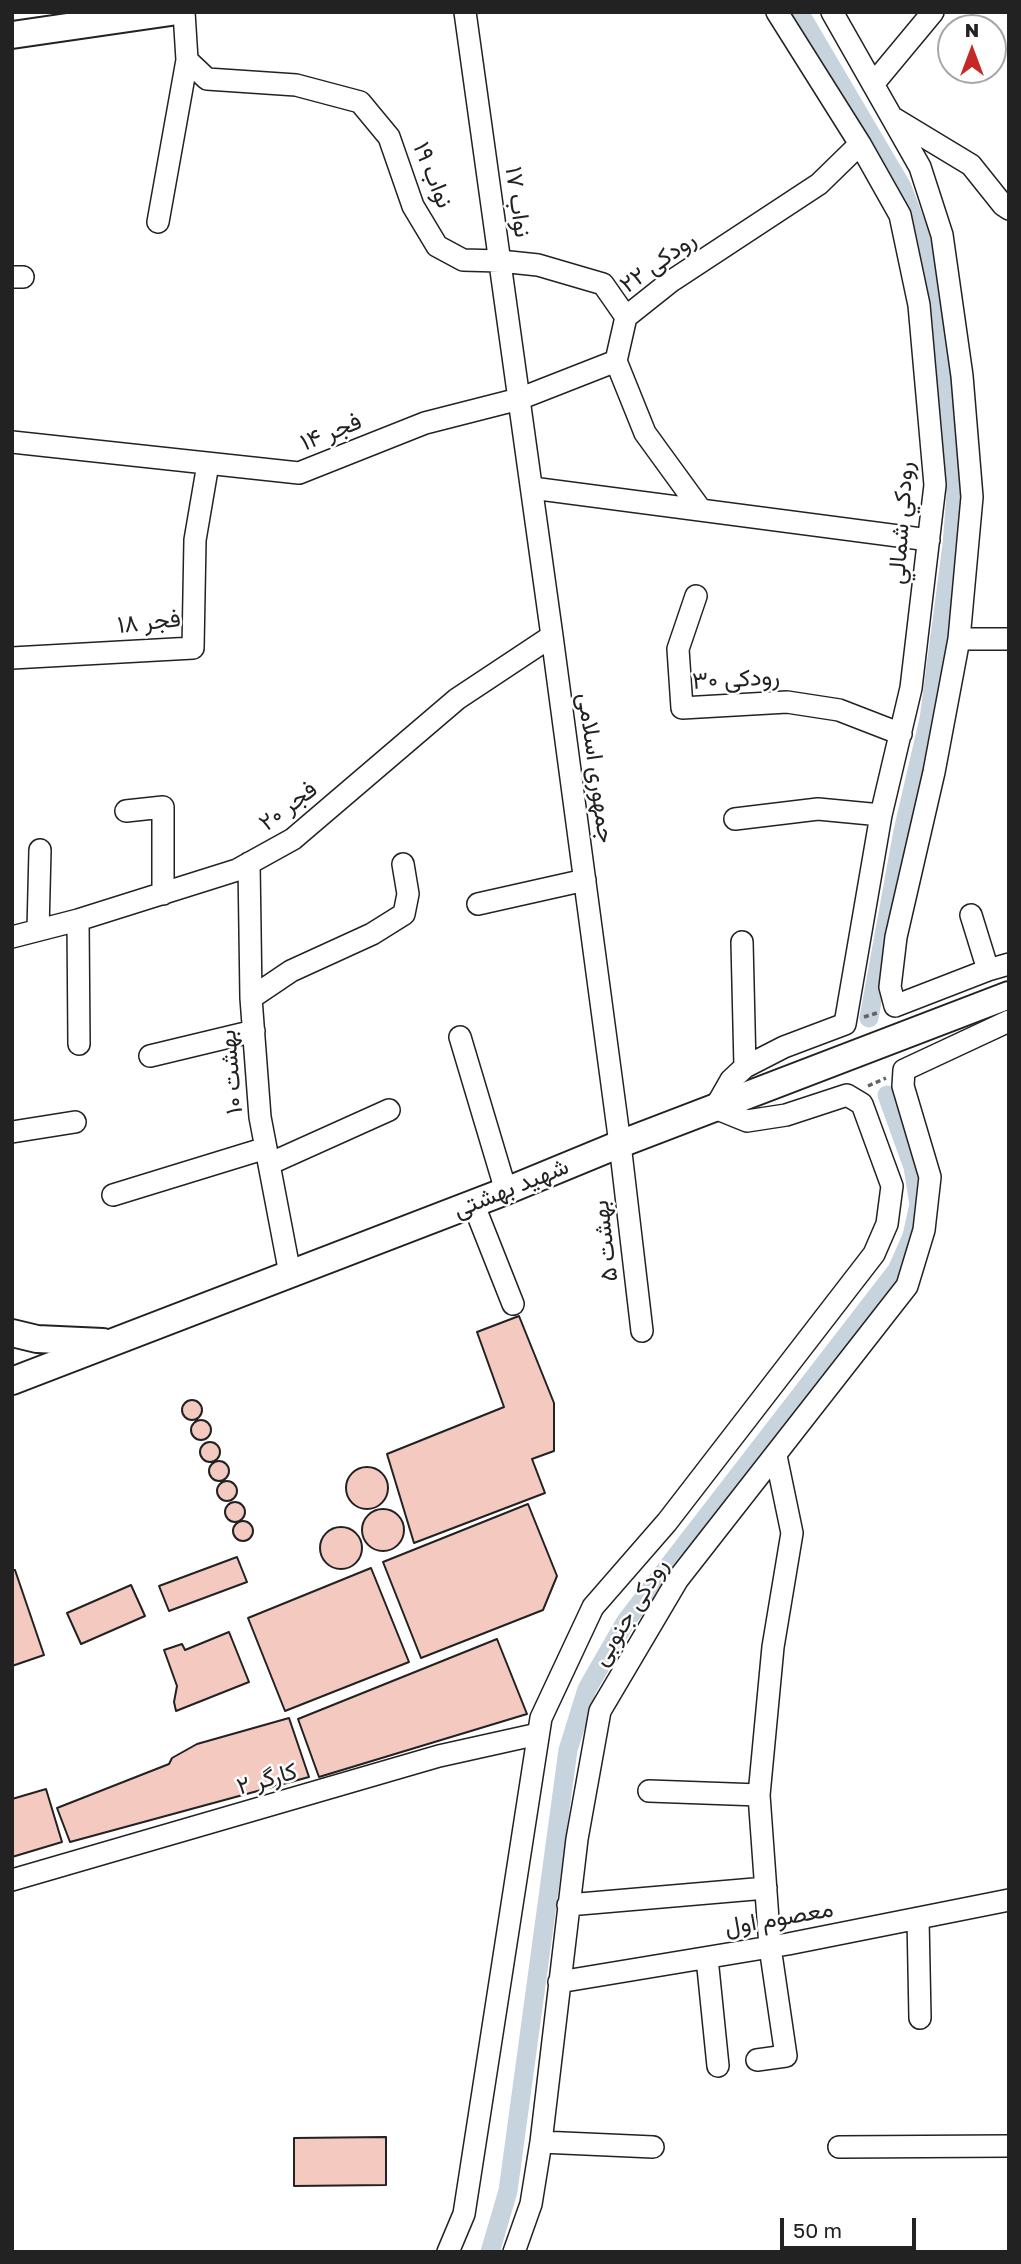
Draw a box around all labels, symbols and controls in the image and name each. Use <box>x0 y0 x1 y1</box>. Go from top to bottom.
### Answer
north arrow <box>937 14 1007 84</box>
text: N <box>965 18 979 41</box>
street label: نواب ۱۹ <box>407 138 459 212</box>
street label: نواب ۱۷ <box>499 165 537 239</box>
street label: رودکی ۲۲ <box>614 225 702 299</box>
street label: فجر ۱۴ <box>296 407 366 457</box>
street label: رودکي شمالي <box>882 460 920 586</box>
street label: فجر ۱۸ <box>116 604 182 640</box>
street label: رودکی ۳۰ <box>691 662 781 696</box>
street label: جمهوری اسلامی <box>571 691 621 845</box>
street label: فجر ۲۰ <box>253 775 323 837</box>
street label: بهشت ۱۰ <box>213 1029 249 1115</box>
street label: شهید بهشتی <box>449 1152 573 1224</box>
street label: بهشت ۵ <box>586 1199 624 1283</box>
street label: رودکی جنوبی <box>586 1553 674 1671</box>
street label: کارگر ۲ <box>234 1757 300 1801</box>
street label: معصوم اول <box>722 1894 836 1942</box>
scale bar <box>783 2204 920 2248</box>
text: 50 m <box>793 2217 842 2243</box>

